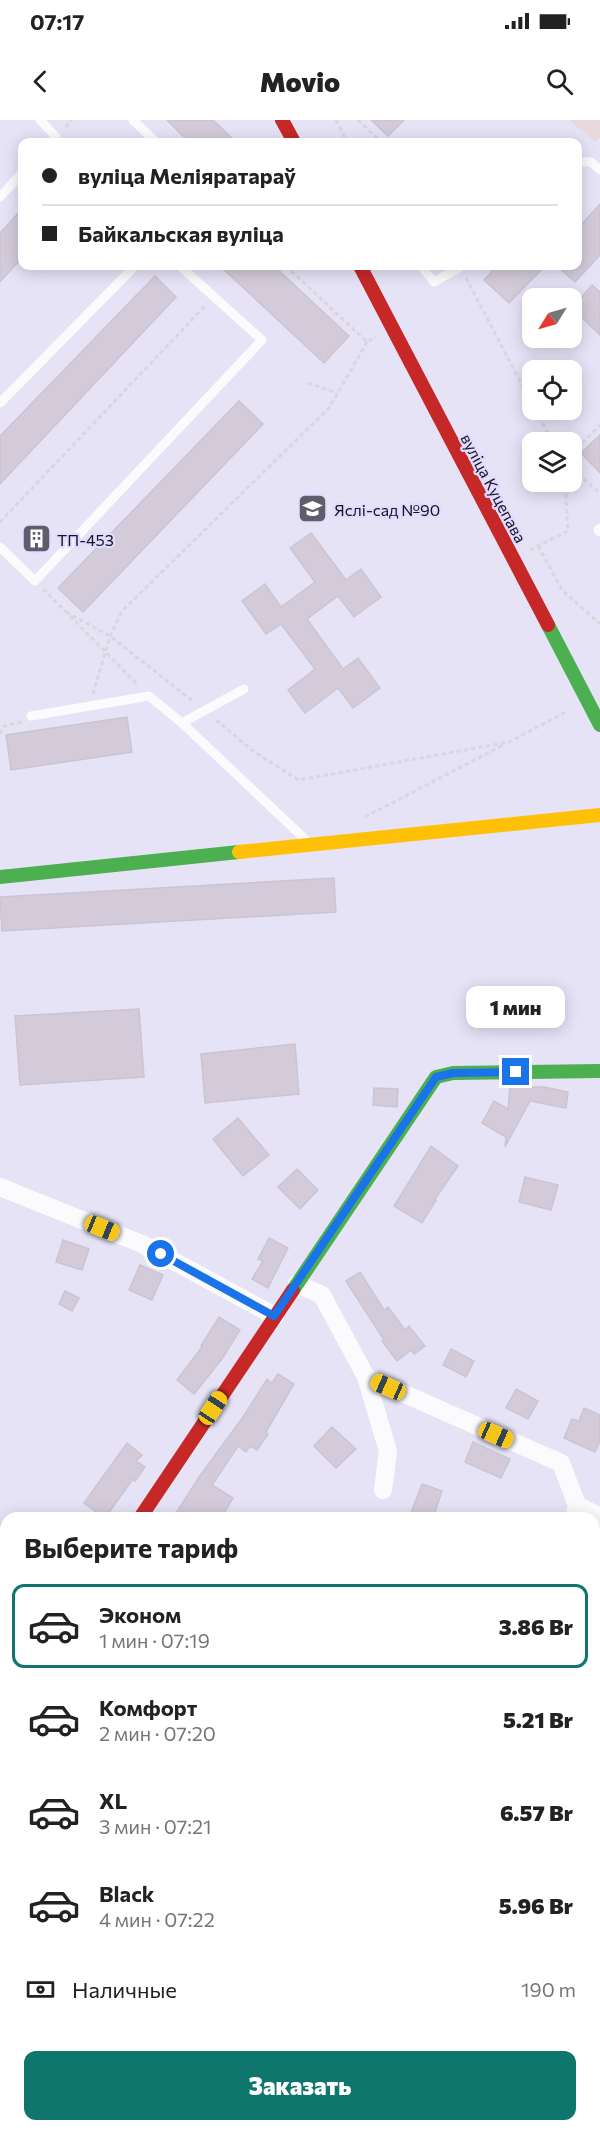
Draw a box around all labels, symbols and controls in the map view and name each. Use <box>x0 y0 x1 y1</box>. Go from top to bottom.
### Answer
text: 07:17 <box>30 8 84 35</box>
icon: back <box>24 65 57 98</box>
text: Movio <box>260 65 340 98</box>
icon: search <box>543 65 576 98</box>
text: вуліца Меліяратараў <box>78 162 296 189</box>
text: Байкальская вуліца <box>78 220 284 247</box>
north arrow <box>522 288 582 348</box>
map controls <box>522 288 582 492</box>
button: locate <box>522 360 582 420</box>
street label: вуліца Куцепава <box>457 430 531 546</box>
button: layers <box>522 432 582 492</box>
school or university icon: Яслі-сад №90 <box>297 493 329 525</box>
place label: Яслі-сад №90 <box>334 500 440 519</box>
building icon: ТП-453 <box>20 523 52 555</box>
place label: ТП-453 <box>57 530 114 549</box>
callout: 1 мин <box>466 985 566 1027</box>
text: 1 мин <box>490 995 541 1019</box>
route end <box>502 1058 529 1085</box>
car <box>82 1213 122 1243</box>
route start <box>147 1240 174 1267</box>
car <box>368 1371 408 1403</box>
car <box>196 1388 230 1428</box>
car <box>476 1419 516 1451</box>
text: Выберите тариф <box>24 1531 238 1564</box>
icon: car <box>27 1599 81 1653</box>
text: Эконом <box>99 1601 181 1628</box>
text: 3.86 Br <box>499 1613 573 1640</box>
text: 1 мин · 07:19 <box>99 1628 210 1652</box>
icon: car <box>27 1692 81 1746</box>
text: Комфорт <box>99 1694 197 1721</box>
text: 5.21 Br <box>503 1706 573 1733</box>
text: 2 мин · 07:20 <box>99 1721 216 1745</box>
icon: car <box>27 1785 81 1839</box>
text: XL <box>99 1787 127 1814</box>
text: 6.57 Br <box>500 1799 573 1826</box>
text: 3 мин · 07:21 <box>99 1814 212 1838</box>
icon: car <box>27 1878 81 1932</box>
text: Black <box>99 1880 154 1907</box>
text: 5.96 Br <box>499 1892 573 1919</box>
text: 4 мин · 07:22 <box>99 1907 215 1931</box>
icon: cash <box>24 1973 57 2006</box>
text: Наличные <box>72 1976 177 2003</box>
text: 190 m <box>521 1977 576 2001</box>
button: Заказать <box>24 2051 576 2120</box>

